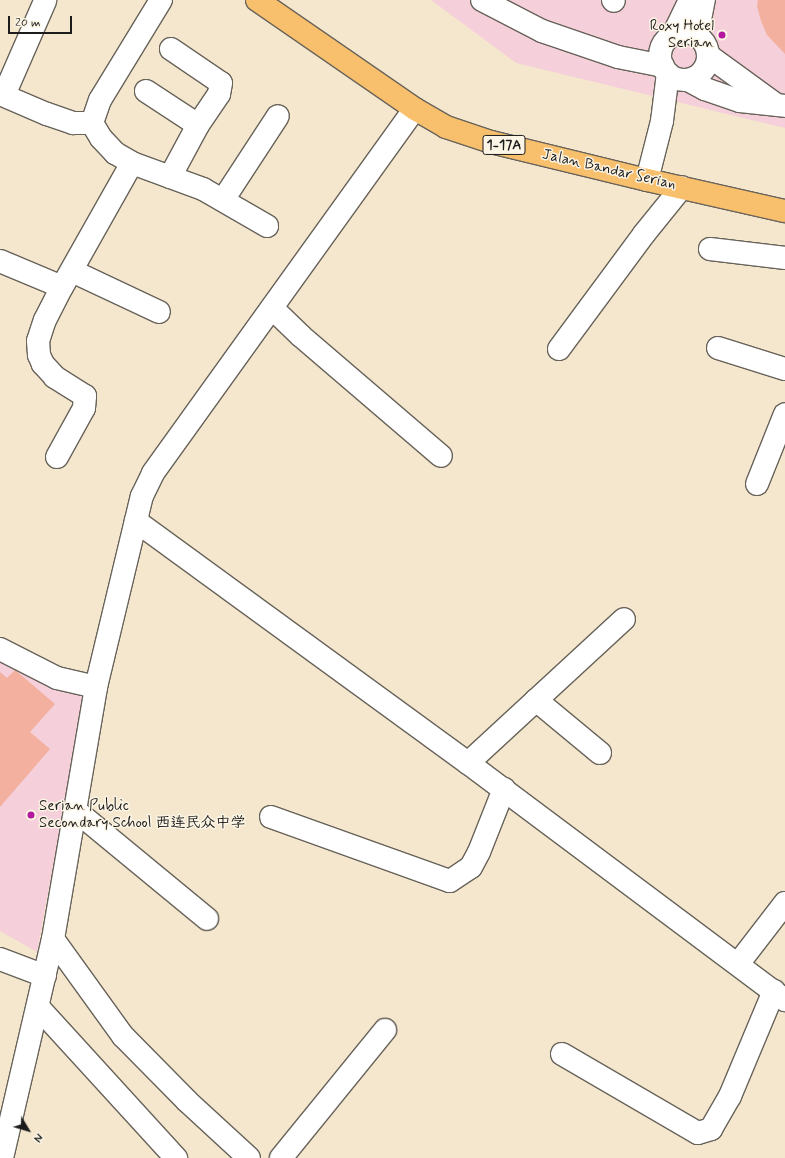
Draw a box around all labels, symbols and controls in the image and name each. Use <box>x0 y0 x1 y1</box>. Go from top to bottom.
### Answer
scale bar <box>10 8 74 34</box>
text: 20 m <box>15 15 41 31</box>
place label: Roxy Hotel Serian <box>650 17 714 52</box>
marker: Roxy Hotel Serian <box>717 30 727 40</box>
road number: 1-17A <box>482 133 526 157</box>
street label: Jalan Bandar Serian <box>539 145 679 195</box>
place label: Serian Public Secondary School 西连民众中学 <box>39 797 245 832</box>
marker: Serian Public Secondary School 西连民众中学 <box>26 810 36 820</box>
north arrow <box>8 1110 48 1150</box>
text: N <box>30 1130 45 1145</box>

